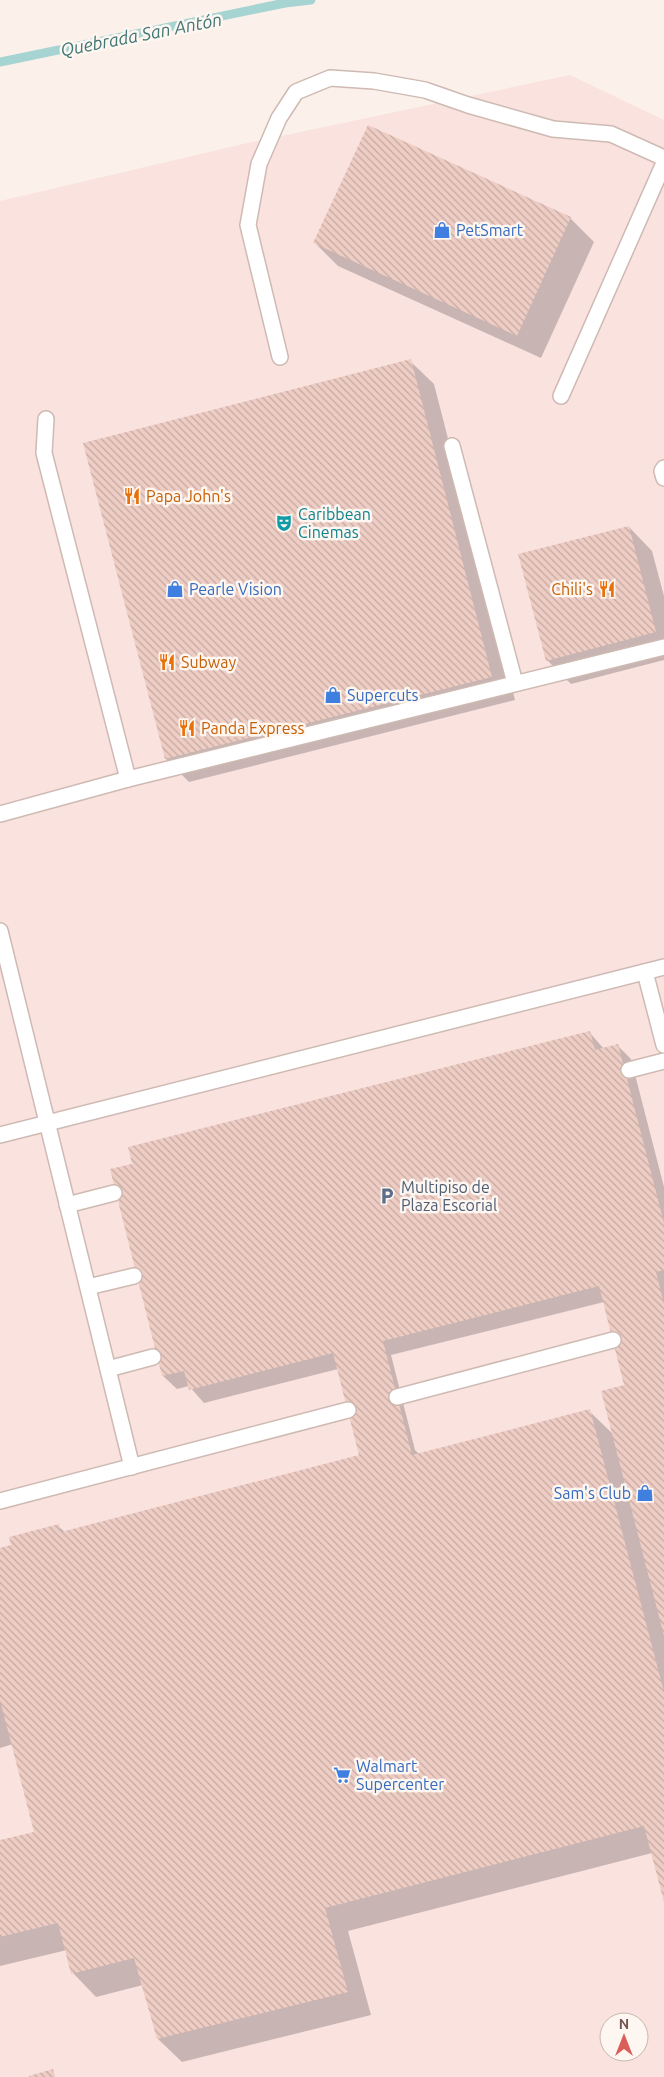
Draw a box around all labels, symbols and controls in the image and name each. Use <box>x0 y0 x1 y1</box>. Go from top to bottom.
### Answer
water label: Quebrada San Antón <box>59 9 224 60</box>
shop icon: PetSmart <box>432 220 452 240</box>
place label: PetSmart <box>456 221 524 239</box>
restaurant icon: Papa John's <box>122 486 142 506</box>
place label: Papa John's <box>146 487 231 505</box>
place label: Caribbean Cinemas <box>298 505 371 541</box>
theatre icon: Caribbean Cinemas <box>274 513 294 533</box>
shop icon: Pearle Vision <box>165 579 185 599</box>
restaurant icon: Chili's <box>597 579 617 599</box>
place label: Pearle Vision <box>189 580 282 598</box>
place label: Chili's <box>551 580 593 598</box>
restaurant icon: Subway <box>157 652 177 672</box>
place label: Subway <box>181 653 236 671</box>
shop icon: Supercuts <box>323 685 343 705</box>
place label: Supercuts <box>347 686 419 704</box>
restaurant icon: Panda Express <box>177 718 197 738</box>
place label: Panda Express <box>201 719 304 737</box>
place label: Multipiso de Plaza Escorial <box>401 1178 497 1214</box>
parking icon: Multipiso de Plaza Escorial <box>377 1186 397 1206</box>
shop icon: Sam's Club <box>635 1483 655 1503</box>
place label: Sam's Club <box>554 1484 631 1502</box>
place label: Walmart Supercenter <box>356 1757 444 1793</box>
supermarket icon: Walmart Supercenter <box>332 1765 352 1785</box>
north arrow <box>599 2012 649 2062</box>
text: N <box>619 2016 629 2032</box>

